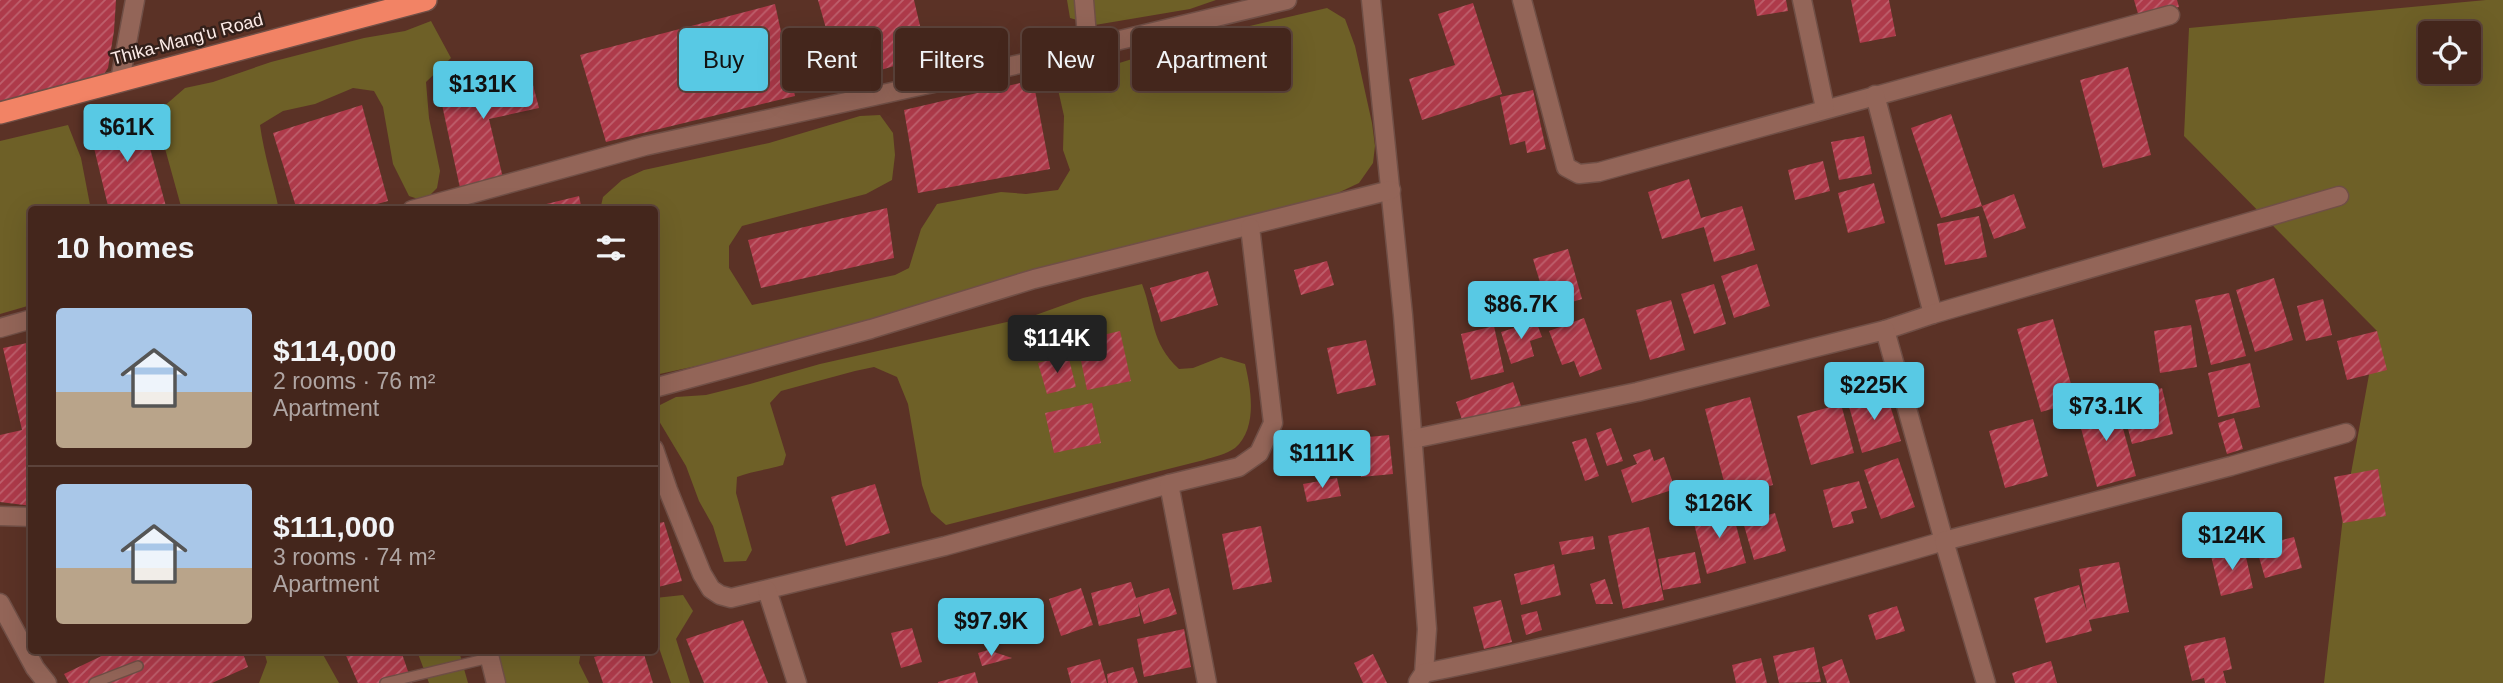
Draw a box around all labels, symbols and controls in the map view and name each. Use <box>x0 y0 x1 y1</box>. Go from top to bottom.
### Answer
street label: Thika-Mang'u Road <box>109 9 265 69</box>
map controls <box>2418 21 2481 84</box>
button: locate <box>2418 21 2481 84</box>
chip: Buy <box>679 28 768 91</box>
chip: Rent <box>782 28 881 91</box>
chip: Filters <box>895 28 1008 91</box>
chip: New <box>1022 28 1118 91</box>
chip: Apartment <box>1132 28 1291 91</box>
pin: $131K <box>434 61 532 121</box>
text: $131K <box>449 71 517 97</box>
pin: $61K <box>86 104 168 164</box>
text: $61K <box>100 114 154 140</box>
icon: filters <box>592 229 630 267</box>
text: 10 homes <box>56 231 194 264</box>
pin: $86.7K <box>1464 282 1578 341</box>
text: $86.7K <box>1484 291 1558 317</box>
pin: $114K <box>1008 316 1106 375</box>
text: $114K <box>1024 325 1090 351</box>
text: $114,000 <box>273 334 396 367</box>
icon: home <box>112 336 196 420</box>
pin: $225K <box>1825 362 1923 422</box>
text: 2 rooms · 76 m² <box>273 368 435 394</box>
text: $225K <box>1840 372 1908 398</box>
pin: $73.1K <box>2049 384 2163 443</box>
text: $73.1K <box>2069 393 2143 419</box>
text: Apartment <box>273 395 379 421</box>
pin: $111K <box>1273 430 1371 490</box>
text: $111K <box>1289 440 1355 466</box>
pin: $126K <box>1670 480 1768 540</box>
text: $126K <box>1685 490 1753 516</box>
text: $111,000 <box>273 510 395 543</box>
icon: home <box>112 512 196 596</box>
pin: $124K <box>2183 512 2281 572</box>
text: $124K <box>2198 522 2266 548</box>
text: 3 rooms · 74 m² <box>273 544 435 570</box>
text: Apartment <box>273 571 379 597</box>
pin: $97.9K <box>934 598 1048 658</box>
text: $97.9K <box>954 608 1028 634</box>

